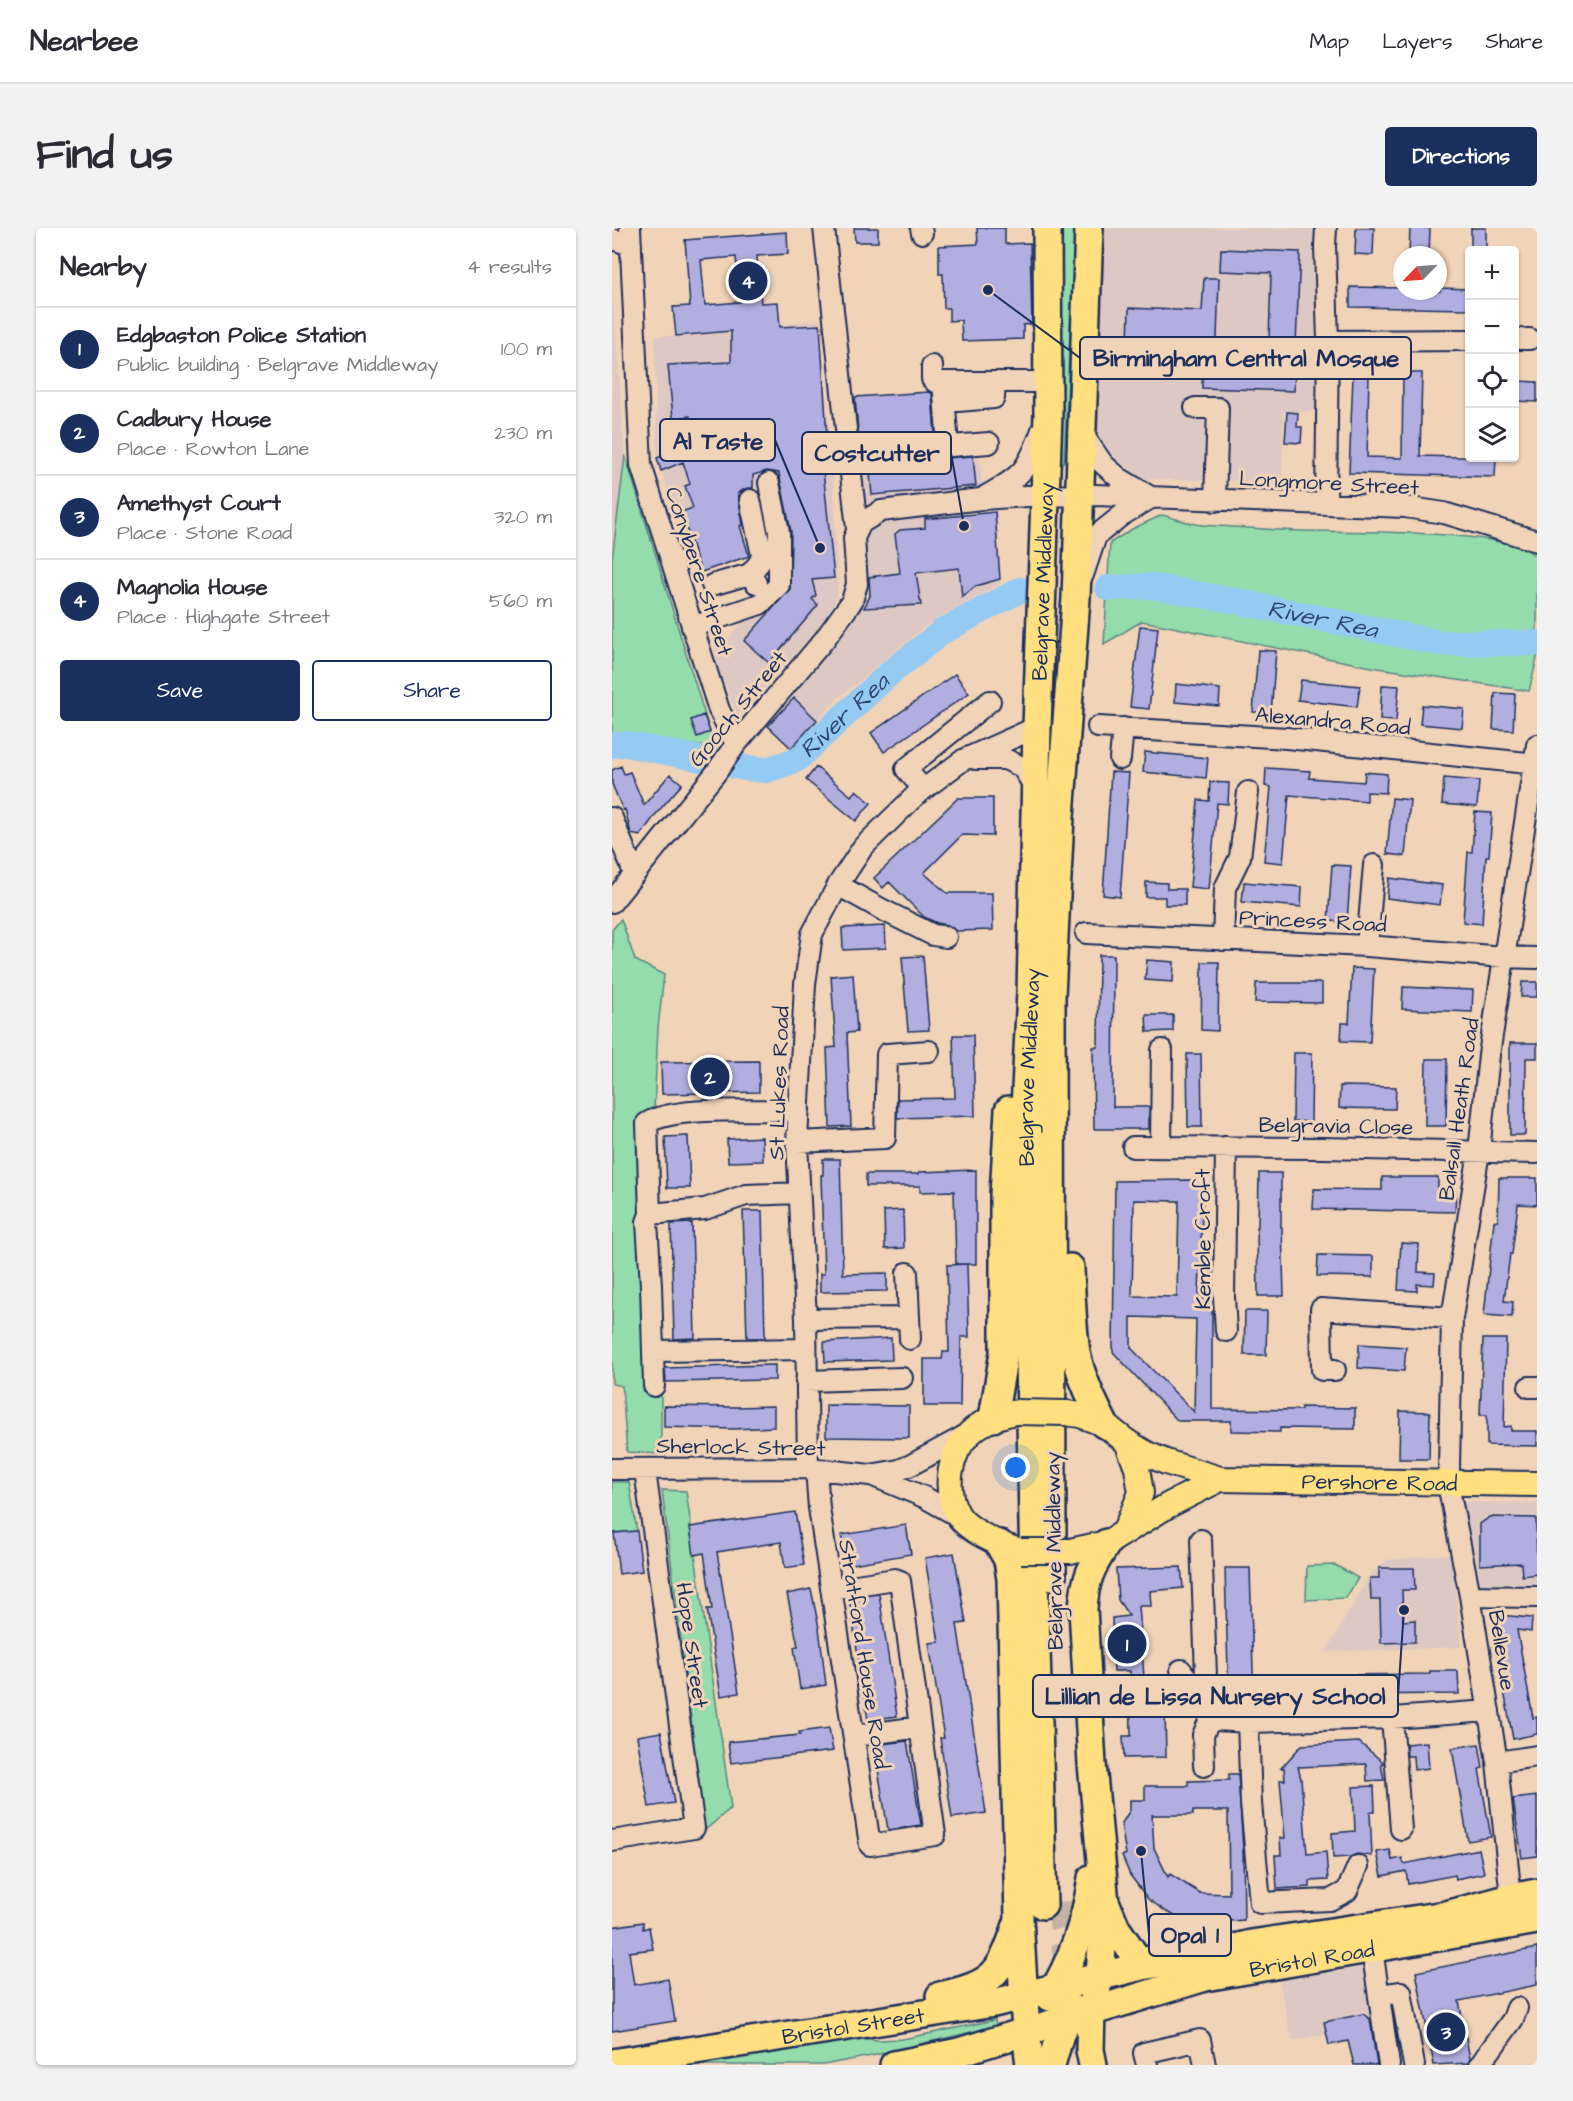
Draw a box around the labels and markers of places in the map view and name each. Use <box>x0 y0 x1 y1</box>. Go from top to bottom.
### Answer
pin: 4 <box>728 259 768 304</box>
callout: Birmingham Central Mosque <box>1080 337 1411 379</box>
callout: Al Taste <box>660 419 775 461</box>
callout: Costcutter <box>802 432 951 474</box>
pin: 2 <box>690 1054 730 1100</box>
pin: 1 <box>1108 1622 1146 1666</box>
callout: Lillian de Lissa Nursery School <box>1033 1675 1398 1717</box>
callout: Opal 1 <box>1149 1914 1231 1956</box>
pin: 3 <box>1426 2010 1466 2054</box>

